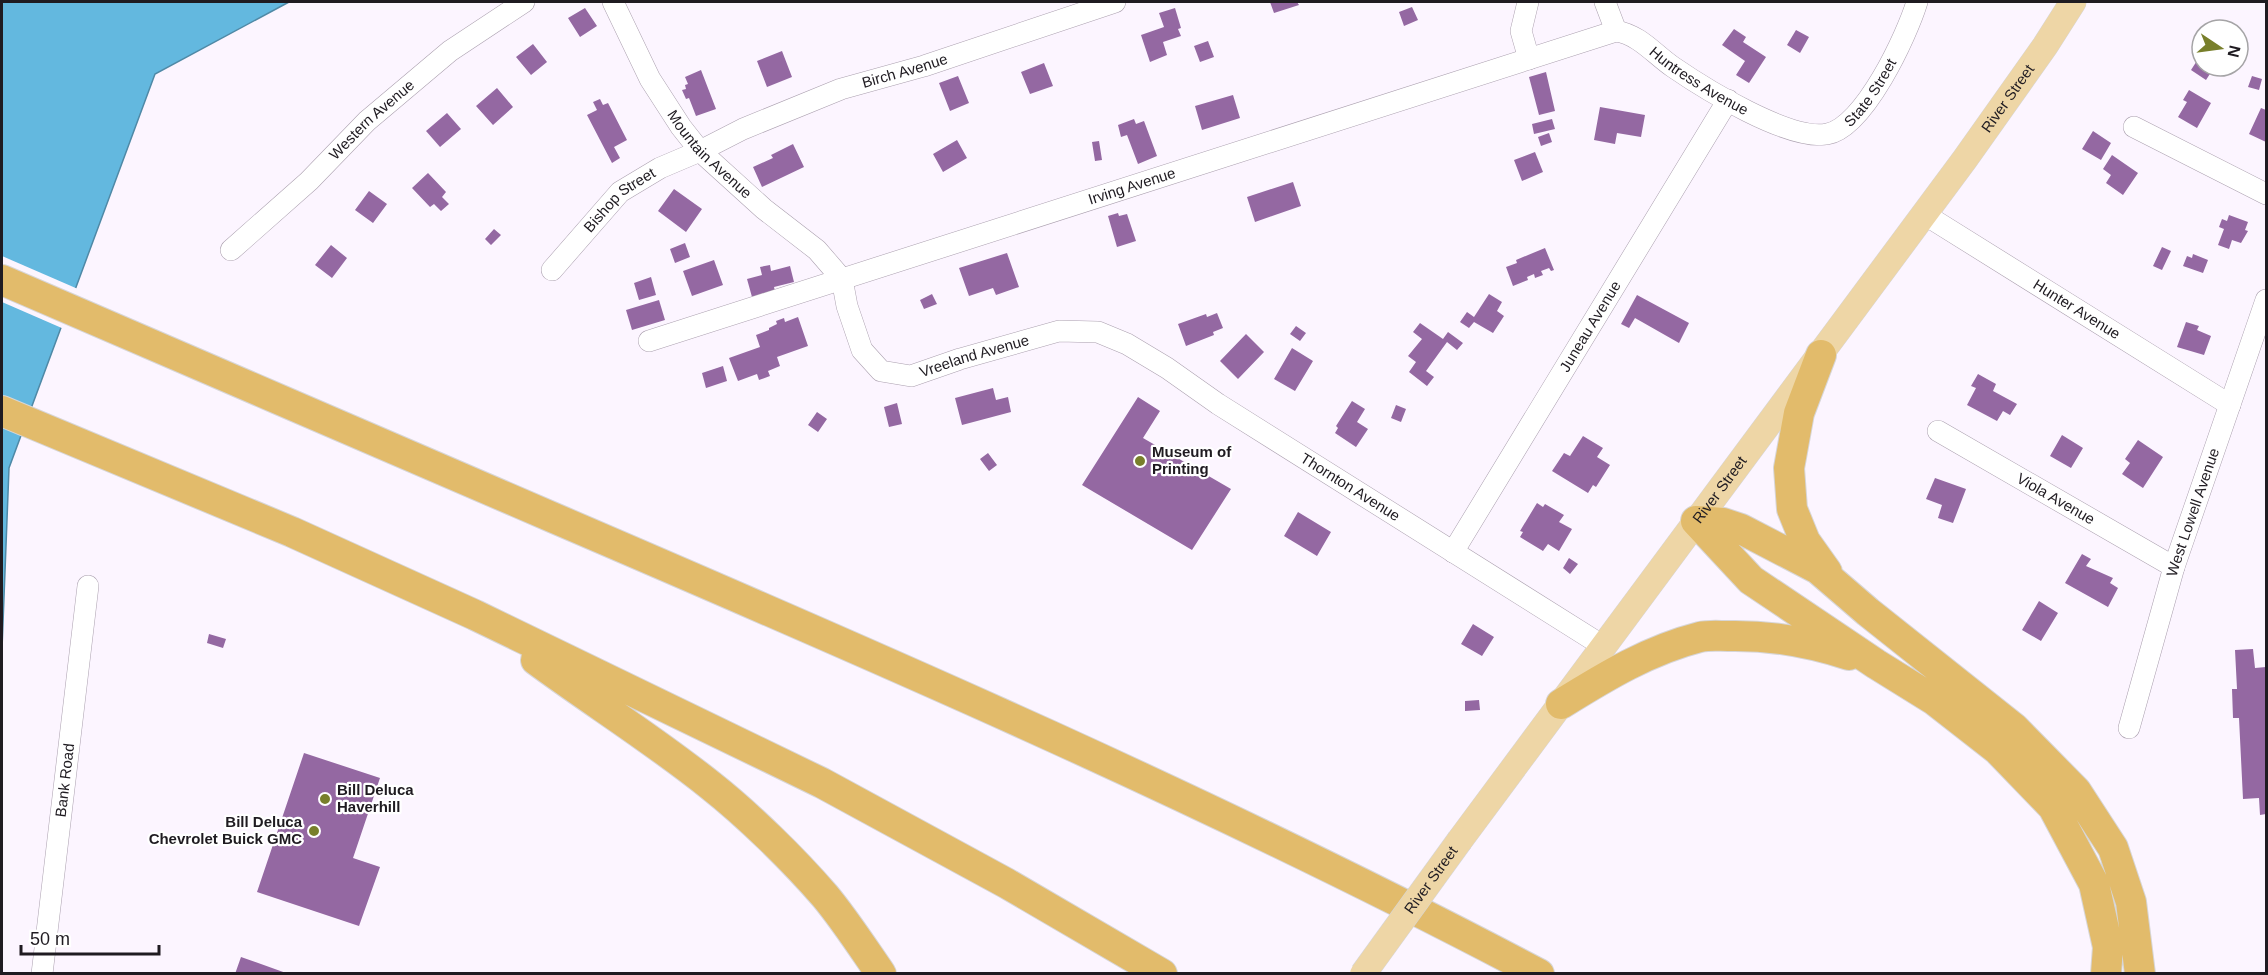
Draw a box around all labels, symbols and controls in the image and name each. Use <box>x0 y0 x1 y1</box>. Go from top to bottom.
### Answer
north arrow <box>2190 18 2250 78</box>
street label: Huntress Avenue <box>1646 43 1751 118</box>
text: N <box>2225 44 2244 59</box>
street label: Birch Avenue <box>860 50 949 91</box>
street label: State Street <box>1840 55 1900 130</box>
street label: River Street <box>1978 60 2038 135</box>
street label: Western Avenue <box>326 76 417 163</box>
street label: Mountain Avenue <box>664 107 755 202</box>
street label: Bishop Street <box>580 163 659 235</box>
street label: Irving Avenue <box>1086 164 1177 208</box>
street label: Hunter Avenue <box>2030 275 2123 342</box>
street label: Juneau Avenue <box>1556 278 1624 375</box>
street label: Vreeland Avenue <box>917 331 1031 380</box>
place label: Museum of Printing <box>1152 443 1232 477</box>
street label: West Lowell Avenue <box>2163 446 2222 578</box>
street label: Thornton Avenue <box>1298 449 1403 524</box>
street label: River Street <box>1689 452 1750 526</box>
marker: Museum of Printing <box>1133 454 1147 468</box>
street label: Viola Avenue <box>2014 469 2098 528</box>
street label: Bank Road <box>52 742 77 818</box>
place label: Bill Deluca Haverhill <box>337 781 414 815</box>
marker: Bill Deluca Haverhill <box>318 792 332 806</box>
place label: Bill Deluca Chevrolet Buick GMC <box>149 813 303 847</box>
marker: Bill Deluca Chevrolet Buick GMC <box>307 824 321 838</box>
street label: River Street <box>1400 842 1461 917</box>
scale bar <box>21 918 159 956</box>
text: 50 m <box>30 929 70 949</box>

